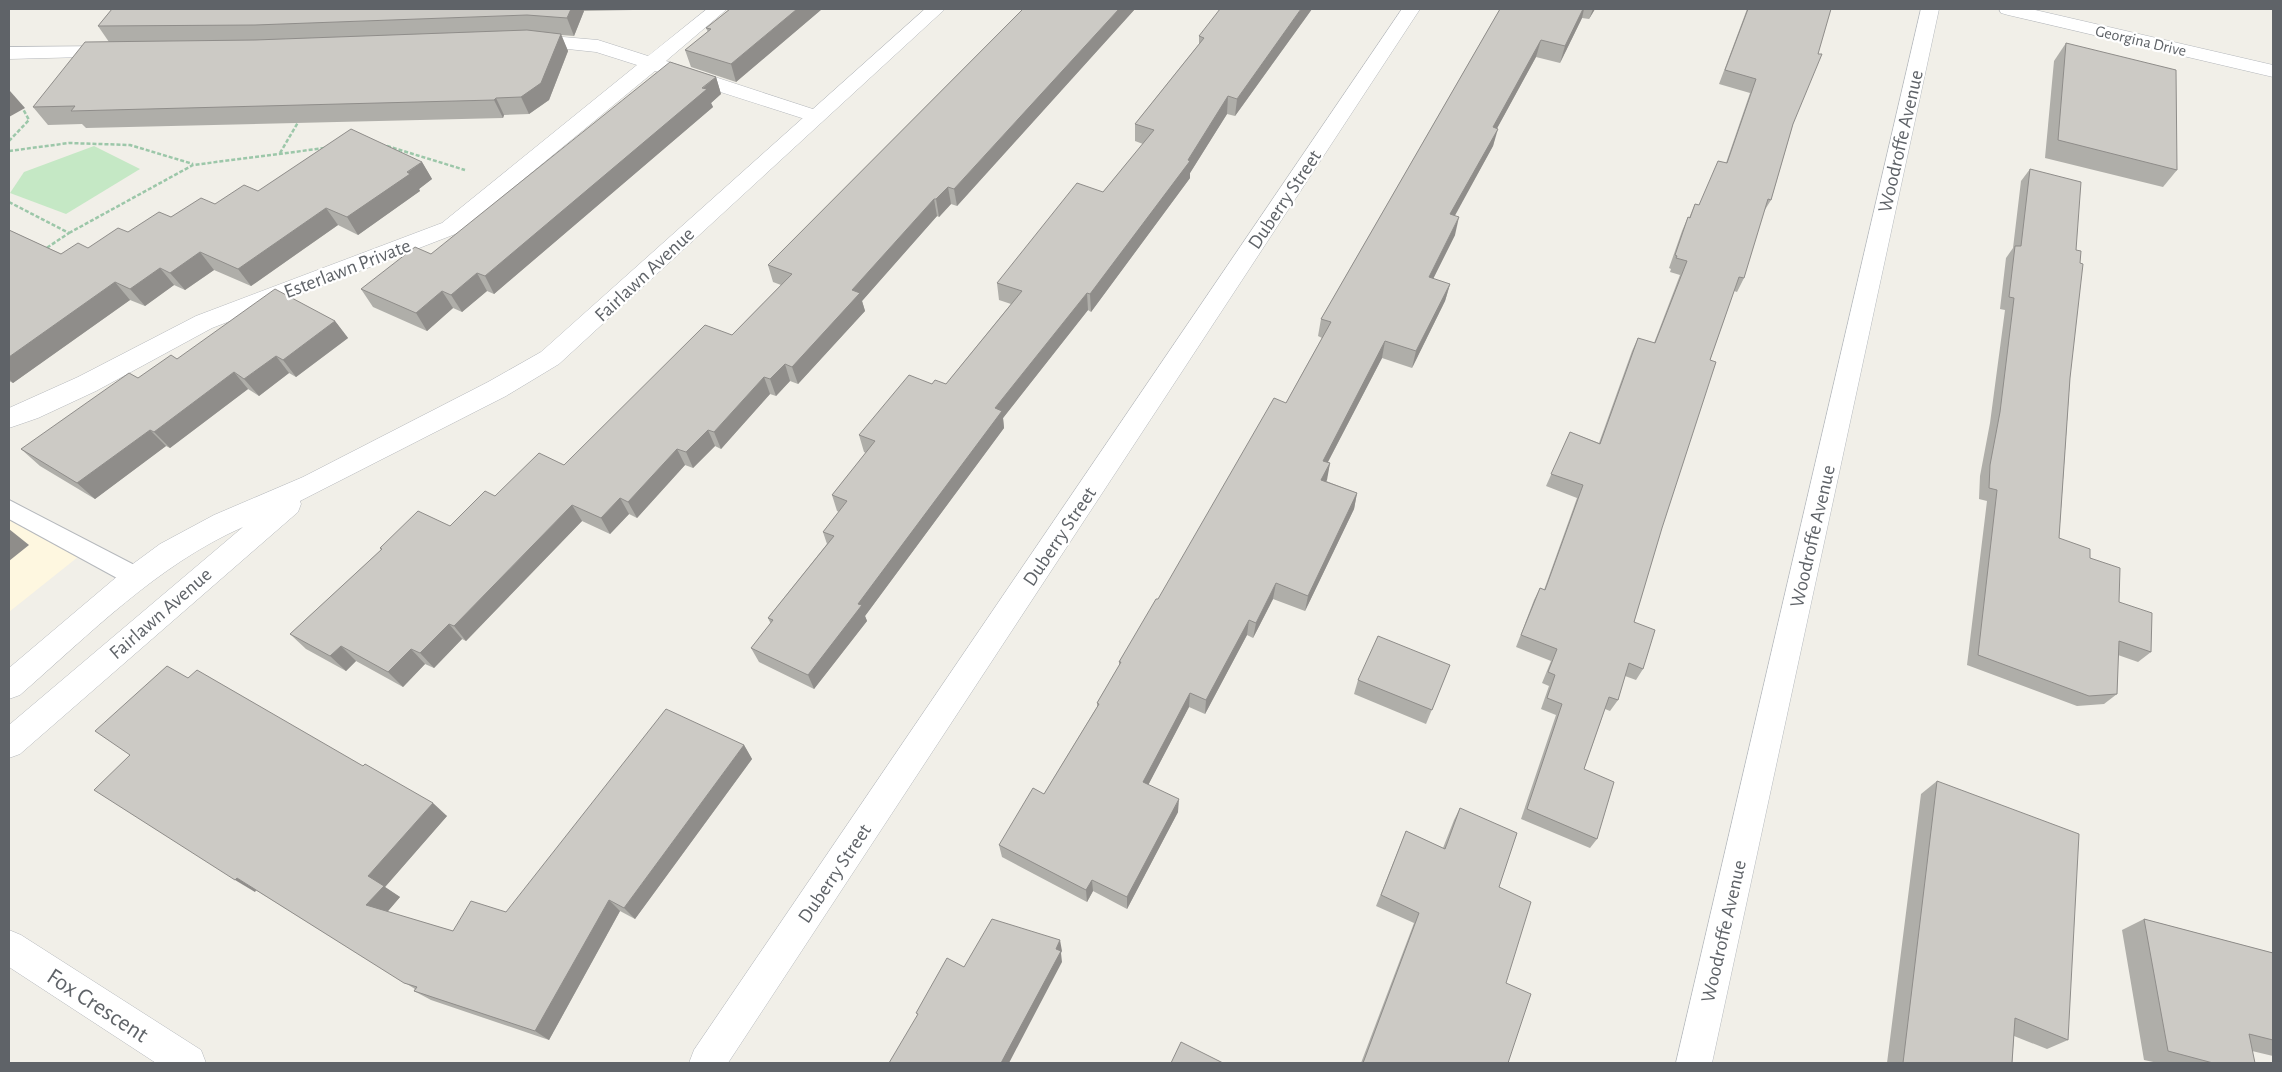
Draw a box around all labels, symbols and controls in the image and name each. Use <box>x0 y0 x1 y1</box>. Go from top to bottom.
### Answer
street label: Georgina Drive <box>2094 23 2188 59</box>
street label: Woodroffe Avenue <box>1875 68 1927 214</box>
street label: Duberry Street <box>1244 146 1326 253</box>
street label: Fairlawn Avenue <box>591 224 698 326</box>
street label: Esterlawn Private <box>281 236 413 302</box>
street label: Woodroffe Avenue <box>1787 463 1839 609</box>
street label: Duberry Street <box>1019 483 1101 590</box>
street label: Fairlawn Avenue <box>106 564 216 663</box>
street label: Duberry Street <box>794 820 876 927</box>
street label: Woodroffe Avenue <box>1698 858 1750 1004</box>
street label: Fox Crescent <box>43 964 153 1048</box>

